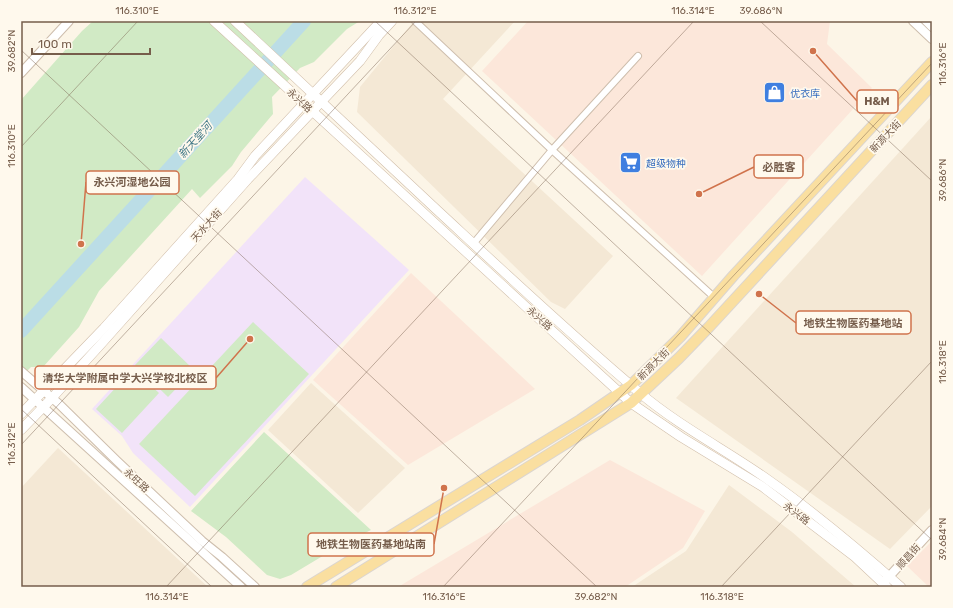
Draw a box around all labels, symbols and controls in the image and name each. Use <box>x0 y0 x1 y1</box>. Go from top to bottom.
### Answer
text: 116.310°E <box>115 5 159 17</box>
text: 116.312°E <box>393 5 437 17</box>
text: 116.314°E <box>671 5 715 17</box>
text: 39.686°N <box>740 5 783 17</box>
text: 39.682°N <box>6 30 18 72</box>
scale bar <box>32 30 150 56</box>
text: 100 m <box>38 37 72 51</box>
text: 116.316°E <box>937 42 949 86</box>
shop icon: 优衣库 <box>762 80 788 106</box>
street label: 永兴路 <box>284 86 314 115</box>
place label: 优衣库 <box>790 88 820 100</box>
callout: H&M <box>857 90 898 113</box>
text: H&M <box>864 95 890 108</box>
water label: 新天堂河 <box>176 118 216 161</box>
street label: 新源大街 <box>868 118 904 155</box>
text: 116.310°E <box>6 124 18 168</box>
supermarket icon: 超级物种 <box>617 150 643 176</box>
callout: 必胜客 <box>754 155 803 178</box>
place label: 超级物种 <box>646 158 686 170</box>
text: 39.686°N <box>937 158 949 201</box>
text: 必胜客 <box>763 161 796 174</box>
callout: 永兴河湿地公园 <box>86 171 179 194</box>
text: 永兴河湿地公园 <box>94 176 171 189</box>
street label: 天水大街 <box>189 207 225 245</box>
street label: 永兴路 <box>524 304 554 333</box>
callout: 地铁生物医药基地站 <box>796 311 911 334</box>
text: 地铁生物医药基地站 <box>804 317 903 330</box>
text: 116.318°E <box>937 340 949 384</box>
street label: 新源大街 <box>635 346 672 383</box>
callout: 清华大学附属中学大兴学校北校区 <box>35 366 216 389</box>
text: 清华大学附属中学大兴学校北校区 <box>43 372 208 385</box>
text: 116.312°E <box>6 422 18 466</box>
street label: 永旺路 <box>121 466 151 495</box>
street label: 永兴路 <box>781 500 812 528</box>
text: 39.684°N <box>937 517 949 561</box>
callout: 地铁生物医药基地站南 <box>308 533 434 556</box>
text: 地铁生物医药基地站南 <box>316 538 426 551</box>
street label: 顺昌街 <box>894 542 923 572</box>
text: 116.314°E <box>145 591 189 603</box>
text: 116.316°E <box>422 591 466 603</box>
text: 39.682°N <box>575 591 617 603</box>
text: 116.318°E <box>700 591 744 603</box>

